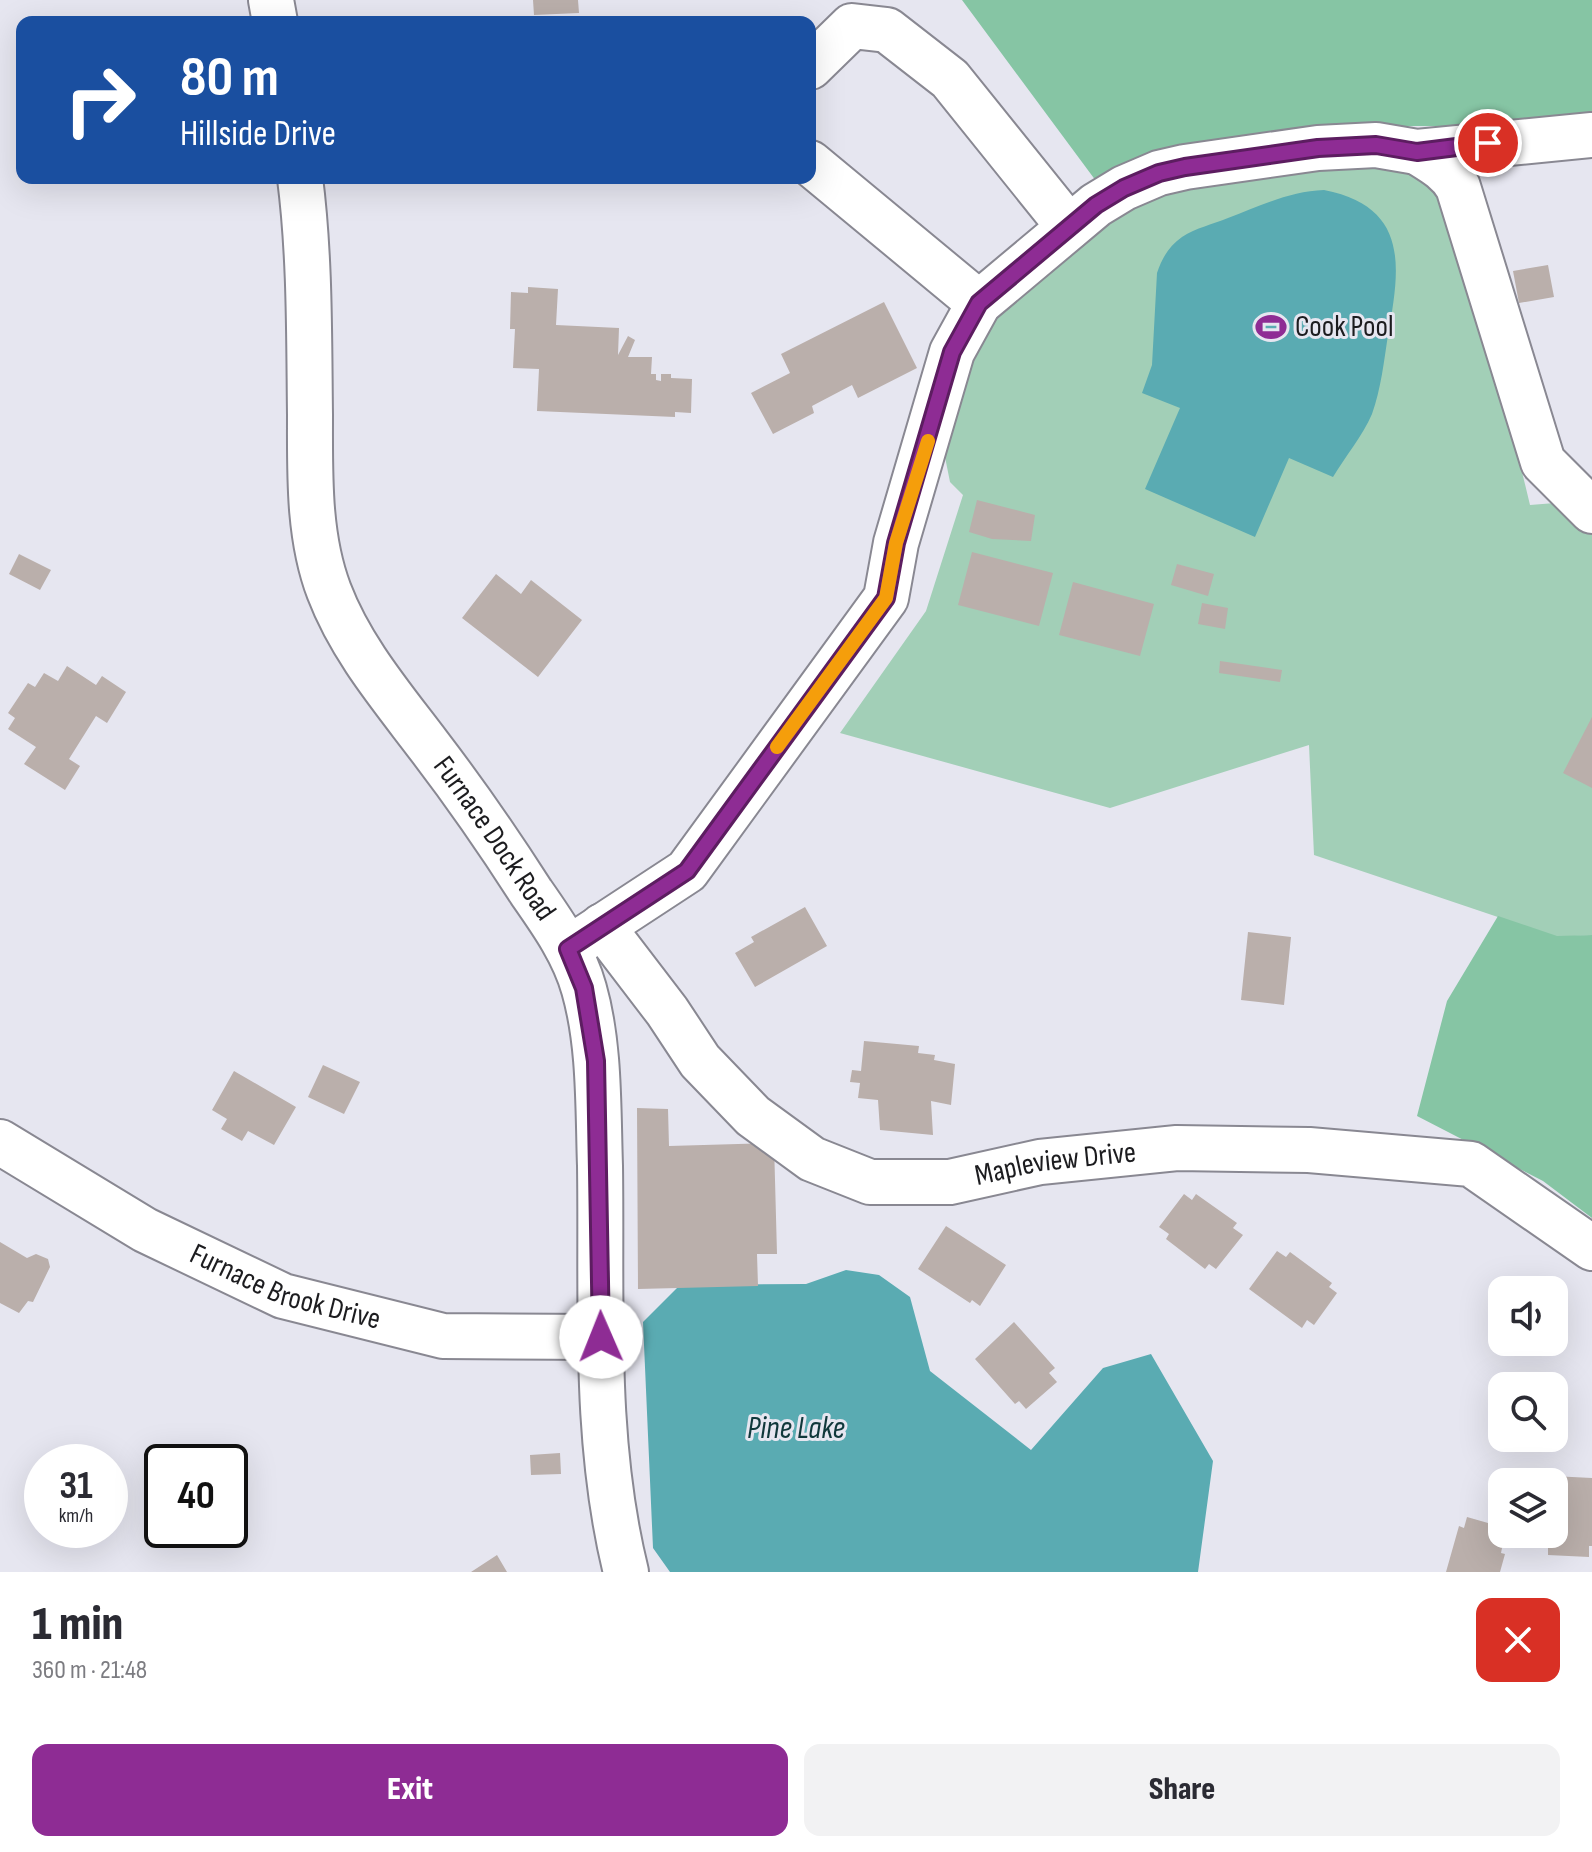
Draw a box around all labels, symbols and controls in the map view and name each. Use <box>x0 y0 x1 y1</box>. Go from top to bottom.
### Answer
text: 80 m <box>180 45 279 112</box>
icon: right <box>48 48 152 152</box>
pin <box>1454 109 1522 177</box>
text: Hillside Drive <box>180 113 336 156</box>
icon: arrive <box>1466 121 1510 165</box>
place label: Cook Pool <box>1295 309 1394 345</box>
sports icon: Cook Pool <box>1254 310 1288 344</box>
street label: Furnace Dock Road <box>425 749 563 927</box>
street label: Mapleview Drive <box>972 1134 1138 1194</box>
street label: Furnace Brook Drive <box>184 1236 384 1338</box>
map controls <box>1488 1276 1568 1548</box>
button: sound <box>1488 1276 1568 1356</box>
position arrow <box>559 1295 643 1379</box>
button: search <box>1488 1372 1568 1452</box>
water label: Pine Lake <box>747 1409 845 1448</box>
speed limit sign: 40 <box>144 1444 248 1548</box>
text: 31 <box>59 1462 93 1510</box>
button: layers <box>1488 1468 1568 1548</box>
text: km/h <box>59 1504 93 1528</box>
text: 1 min <box>32 1596 123 1653</box>
button: close <box>1476 1598 1560 1682</box>
text: 360 m · 21:48 <box>32 1655 147 1686</box>
button: Exit <box>32 1744 788 1836</box>
button: Share <box>804 1744 1560 1836</box>

